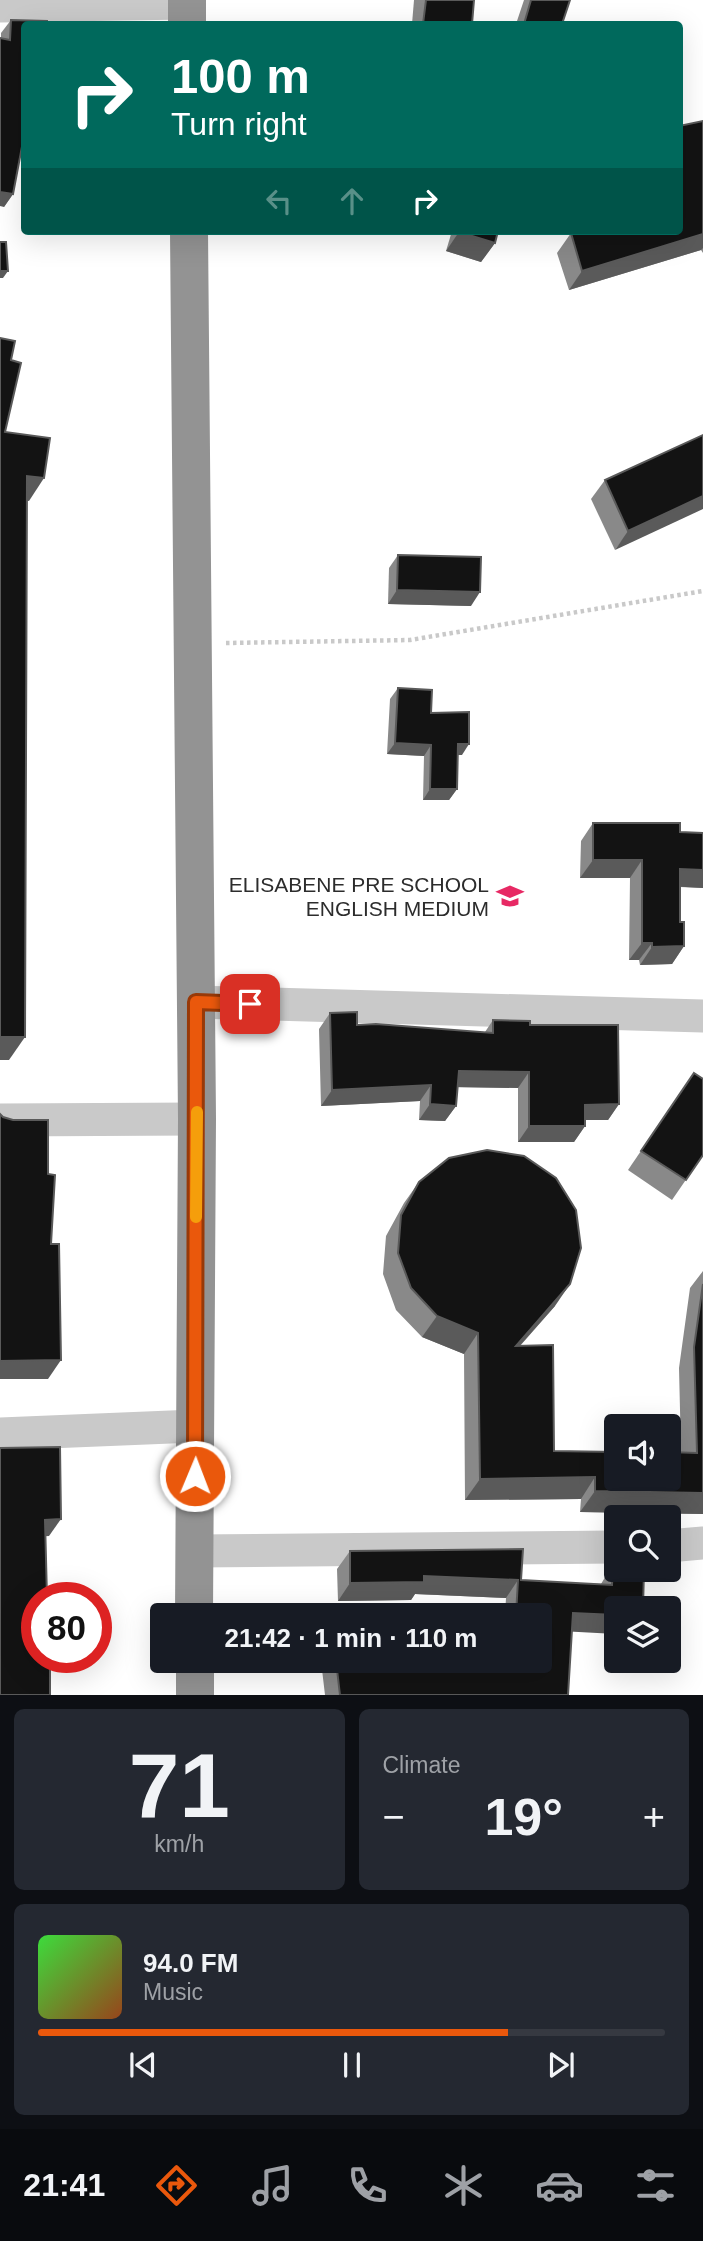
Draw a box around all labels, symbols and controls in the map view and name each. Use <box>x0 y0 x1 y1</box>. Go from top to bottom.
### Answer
icon: right <box>56 49 147 140</box>
text: 100 m <box>171 49 310 103</box>
text: Turn right <box>171 106 307 142</box>
icon: left <box>260 182 298 220</box>
icon: ahead <box>333 182 371 220</box>
icon: right <box>406 182 444 220</box>
place label: ELISABENE PRE SCHOOL ENGLISH MEDIUM <box>229 873 489 920</box>
school or university icon: ELISABENE PRE SCHOOL ENGLISH MEDIUM <box>495 881 525 911</box>
pin <box>220 974 280 1034</box>
icon: arrive <box>231 985 269 1023</box>
map controls <box>604 1414 681 1673</box>
button: sound <box>604 1414 681 1491</box>
position arrow <box>158 1439 232 1513</box>
button: search <box>604 1505 681 1582</box>
speed limit sign: 80 <box>21 1582 112 1673</box>
button: layers <box>604 1596 681 1673</box>
text: 21:42 · 1 min · 110 m <box>225 1623 477 1653</box>
text: 71 <box>129 1735 230 1836</box>
text: Climate <box>383 1752 460 1778</box>
text: 19° <box>484 1788 563 1846</box>
text: − <box>383 1796 405 1838</box>
text: + <box>643 1796 665 1838</box>
text: km/h <box>154 1831 204 1857</box>
text: 94.0 FM <box>143 1948 238 1978</box>
text: Music <box>143 1979 203 2005</box>
icon: previous <box>124 2046 162 2084</box>
icon: pause <box>333 2046 371 2084</box>
icon: next <box>542 2046 580 2084</box>
icon: directions <box>152 2161 201 2210</box>
icon: music <box>248 2161 297 2210</box>
icon: phone <box>343 2161 392 2210</box>
icon: climate <box>439 2161 488 2210</box>
icon: car <box>535 2161 584 2210</box>
icon: filters <box>631 2161 680 2210</box>
text: 21:41 <box>23 2167 105 2203</box>

